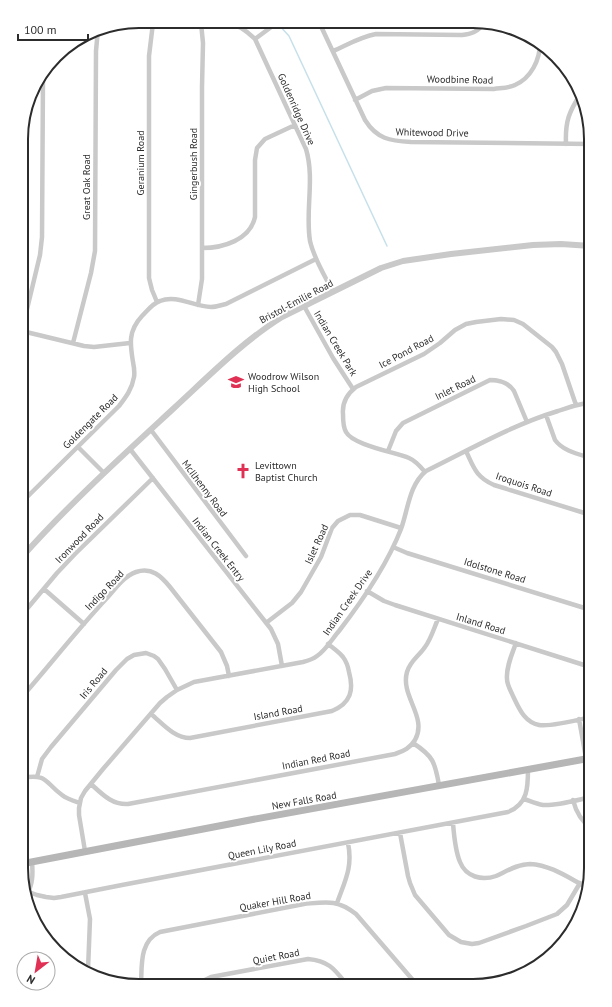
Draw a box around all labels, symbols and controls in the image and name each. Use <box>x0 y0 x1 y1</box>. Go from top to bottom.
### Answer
scale bar <box>18 16 88 42</box>
text: 100 m <box>24 22 57 37</box>
street label: Goldenridge Drive <box>275 71 318 147</box>
street label: Woodbine Road <box>427 72 493 87</box>
street label: Whitewood Drive <box>395 125 469 140</box>
street label: Gingerbush Road <box>187 128 200 200</box>
street label: Geranium Road <box>134 130 147 196</box>
street label: Great Oak Road <box>80 154 93 220</box>
street label: Bristol-Emilie Road <box>257 276 335 326</box>
street label: Indian Creek Park <box>311 308 360 379</box>
street label: Ice Pond Road <box>377 332 436 371</box>
place label: Woodrow Wilson High School <box>248 370 319 395</box>
street label: Inlet Road <box>433 372 478 403</box>
school or university icon: Woodrow Wilson High School <box>227 373 245 391</box>
street label: Goldengate Road <box>60 391 121 452</box>
street label: McIlhenny Road <box>179 457 230 519</box>
place label: Levittown Baptist Church <box>255 459 318 484</box>
church icon: Levittown Baptist Church <box>234 462 252 480</box>
street label: Iroquois Road <box>494 469 554 500</box>
street label: Ironwood Road <box>52 511 106 566</box>
street label: Indian Creek Entry <box>189 515 248 584</box>
street label: Islet Road <box>302 522 331 566</box>
street label: Idolstone Road <box>462 555 527 586</box>
street label: Indigo Road <box>82 567 127 613</box>
street label: Indian Creek Drive <box>320 567 375 638</box>
street label: Inland Road <box>455 610 507 637</box>
street label: Iris Road <box>76 665 110 702</box>
street label: Island Road <box>252 702 304 723</box>
street label: Indian Red Road <box>281 746 351 772</box>
street label: New Falls Road <box>271 788 337 813</box>
street label: Queen Lily Road <box>227 836 297 862</box>
street label: Quaker Hill Road <box>238 889 312 914</box>
street label: Quiet Road <box>252 946 301 967</box>
north arrow <box>16 951 56 991</box>
text: N <box>24 972 38 987</box>

